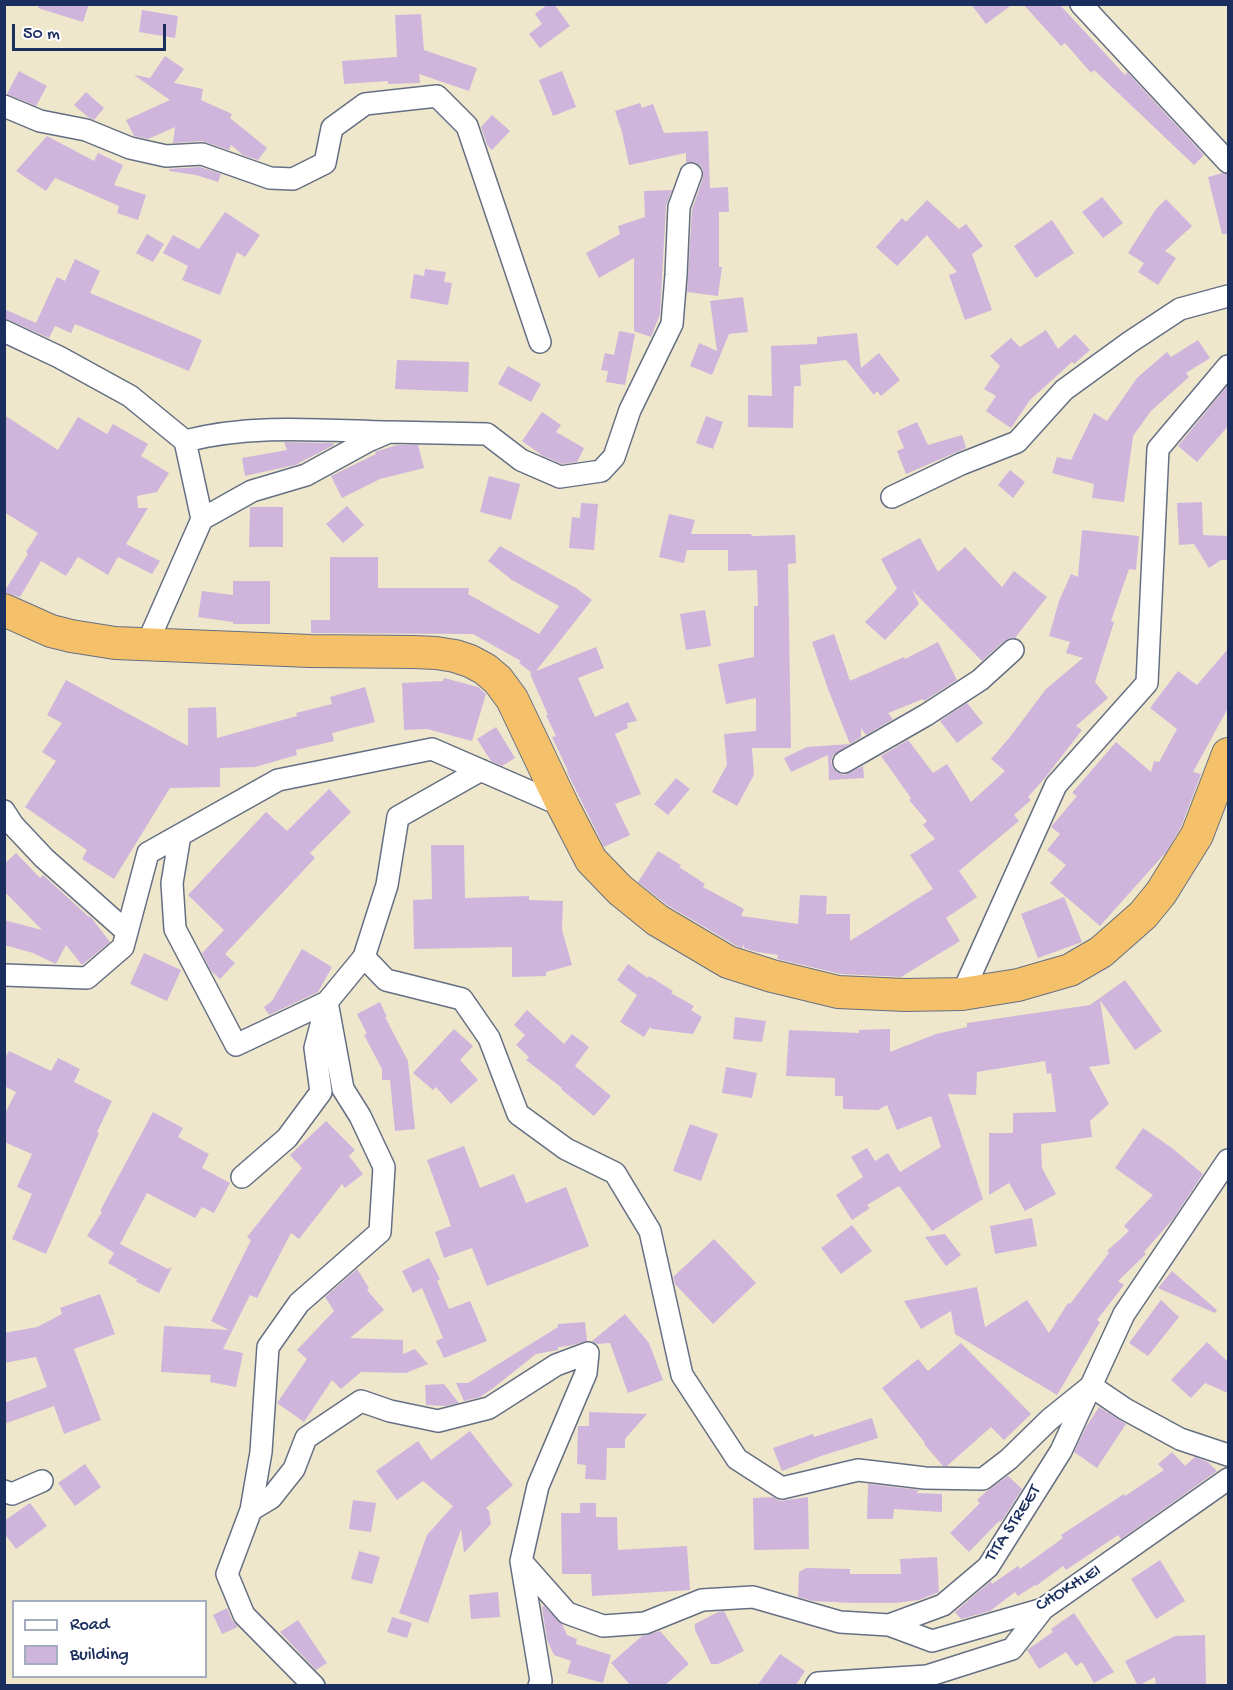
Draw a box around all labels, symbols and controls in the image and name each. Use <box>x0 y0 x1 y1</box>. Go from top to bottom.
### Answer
scale bar <box>15 12 170 50</box>
text: 50 m <box>23 24 60 45</box>
street label: TITA STREET <box>981 1482 1047 1566</box>
street label: CHOKHLEI <box>1032 1560 1106 1618</box>
legend <box>12 1600 207 1678</box>
text: Road <box>70 1615 109 1636</box>
text: Building <box>70 1645 129 1666</box>

